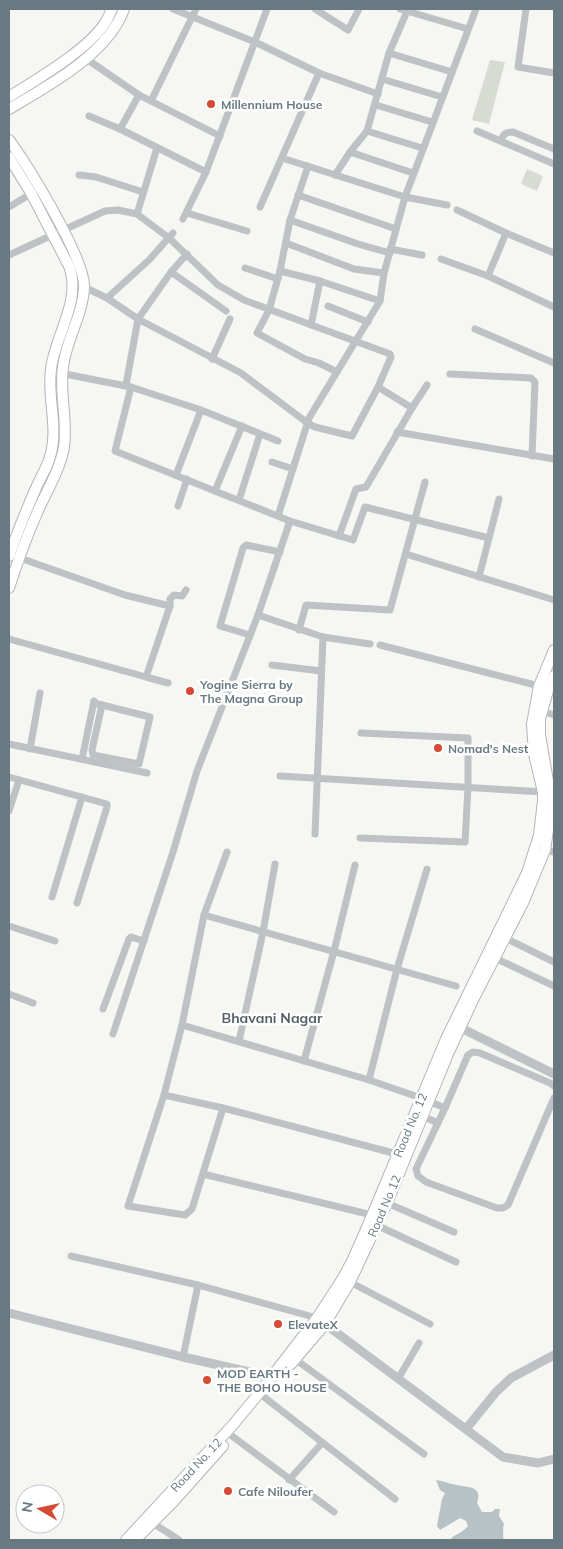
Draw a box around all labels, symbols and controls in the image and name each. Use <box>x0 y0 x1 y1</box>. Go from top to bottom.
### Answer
place label: Millennium House <box>221 97 323 112</box>
marker: Millennium House <box>205 98 217 110</box>
place label: Yogine Sierra by The Magna Group <box>199 677 303 706</box>
marker: Yogine Sierra by The Magna Group <box>184 685 196 697</box>
place label: Nomad's Nest <box>448 741 529 756</box>
marker: Nomad's Nest <box>432 742 444 754</box>
district label: Bhavani Nagar <box>222 1009 323 1027</box>
street label: Road No. 12 <box>390 1091 430 1159</box>
street label: Road No 12 <box>364 1173 404 1239</box>
place label: ElevateX <box>288 1317 339 1332</box>
marker: ElevateX <box>272 1318 284 1330</box>
place label: MOD EARTH - THE BOHO HOUSE <box>217 1366 326 1395</box>
marker: MOD EARTH - THE BOHO HOUSE <box>201 1374 213 1386</box>
street label: Road No. 12 <box>167 1435 225 1495</box>
north arrow <box>15 1484 65 1534</box>
place label: Cafe Niloufer <box>238 1484 313 1499</box>
marker: Cafe Niloufer <box>222 1485 234 1497</box>
text: N <box>17 1500 37 1514</box>

